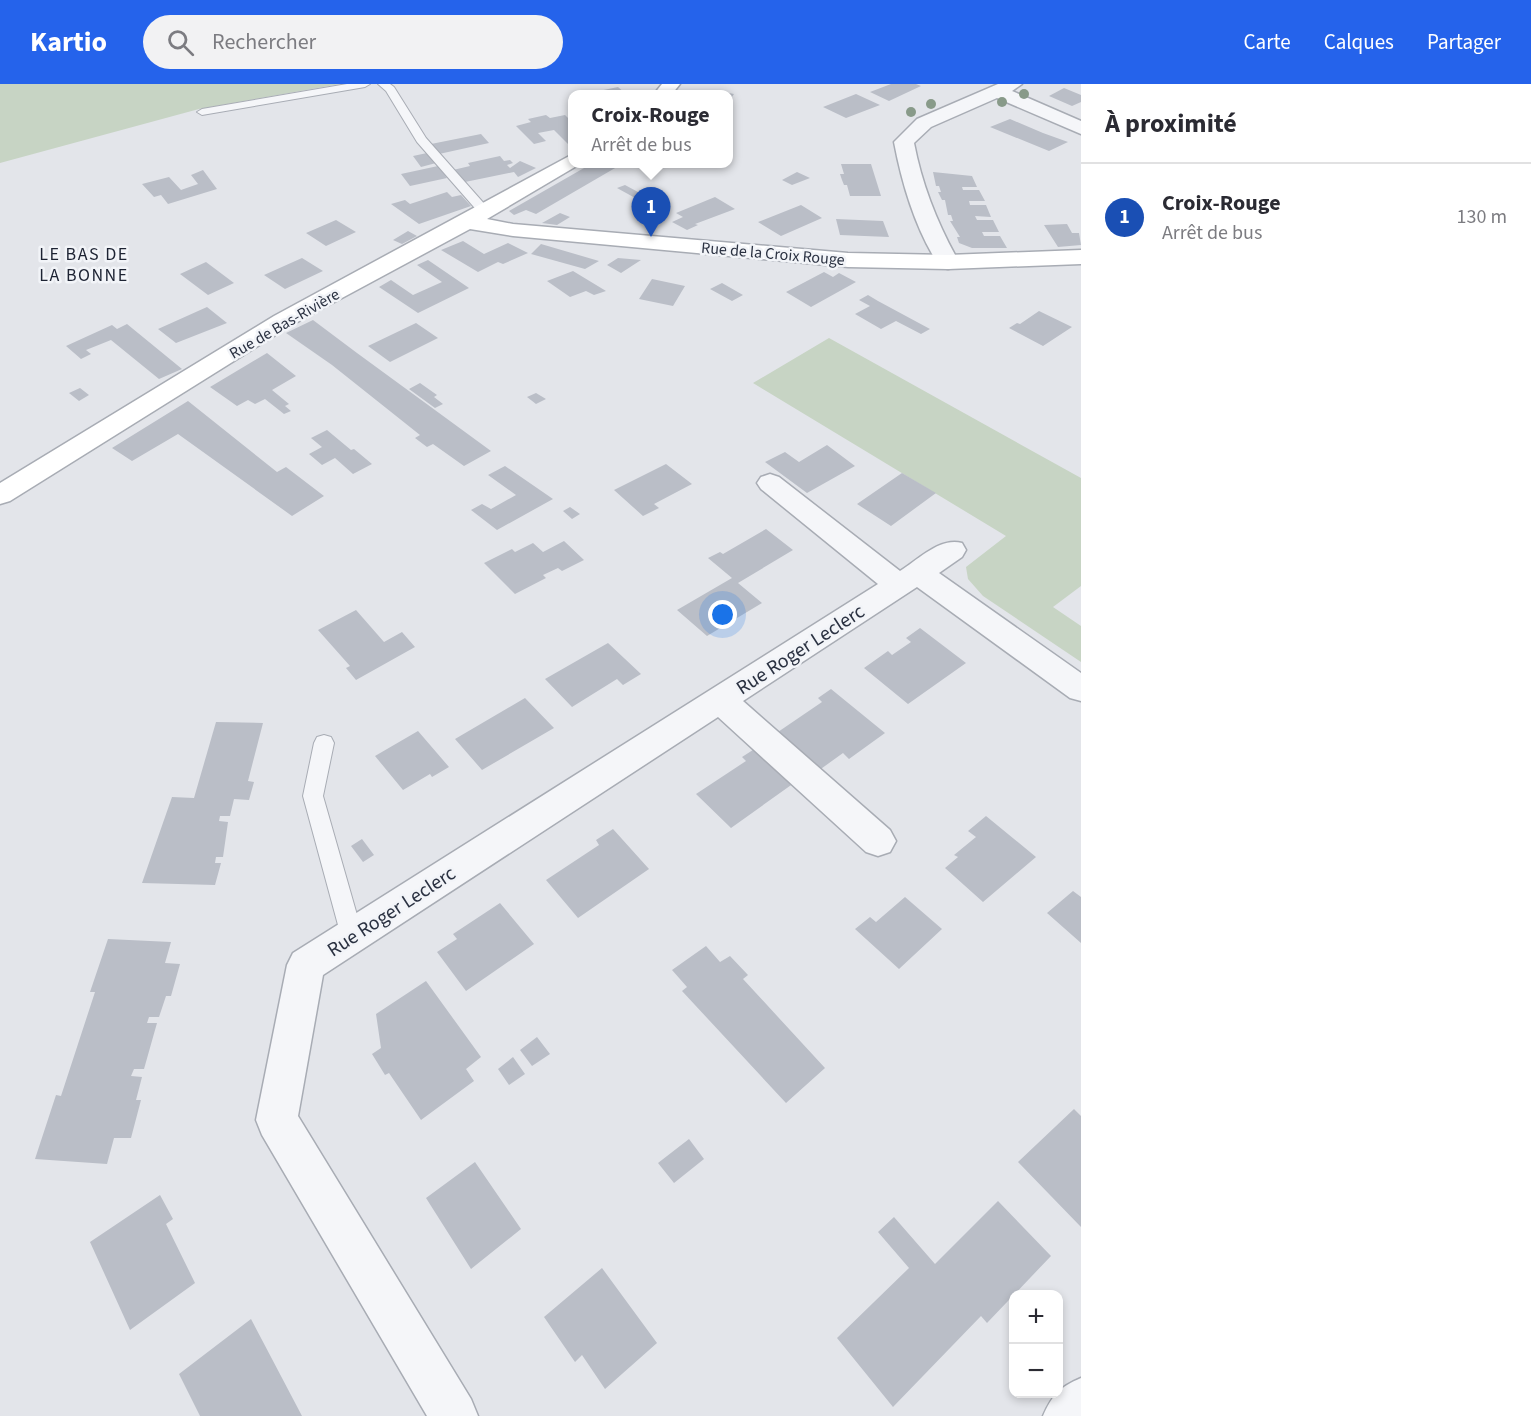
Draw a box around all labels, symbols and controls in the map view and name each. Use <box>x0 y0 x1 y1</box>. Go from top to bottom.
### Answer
search box <box>143 15 563 69</box>
text: Kartio <box>30 22 107 62</box>
icon: search <box>164 26 197 59</box>
text: Rechercher <box>212 26 316 58</box>
text: Carte <box>1244 27 1291 57</box>
text: Calques <box>1324 27 1394 57</box>
text: Partager <box>1427 27 1501 57</box>
popup <box>568 90 733 168</box>
text: Croix-Rouge <box>591 99 710 131</box>
text: À proximité <box>1105 105 1237 142</box>
text: Arrêt de bus <box>591 131 692 159</box>
text: Croix-Rouge <box>1162 187 1281 219</box>
pin: 1 <box>632 188 670 237</box>
text: 1 <box>1119 203 1130 231</box>
text: 130 m <box>1457 203 1507 231</box>
text: Arrêt de bus <box>1162 219 1262 247</box>
street label: Rue de la Croix Rouge <box>700 237 846 271</box>
district label: LE BAS DE LA BONNE <box>39 242 129 288</box>
street label: Rue de Bas-Rivière <box>225 283 344 364</box>
street label: Rue Roger Leclerc <box>731 598 870 702</box>
your location <box>708 600 737 629</box>
street label: Rue Roger Leclerc <box>322 860 461 964</box>
map controls <box>1009 1290 1063 1398</box>
button: + <box>1009 1290 1063 1344</box>
button: − <box>1009 1344 1063 1398</box>

